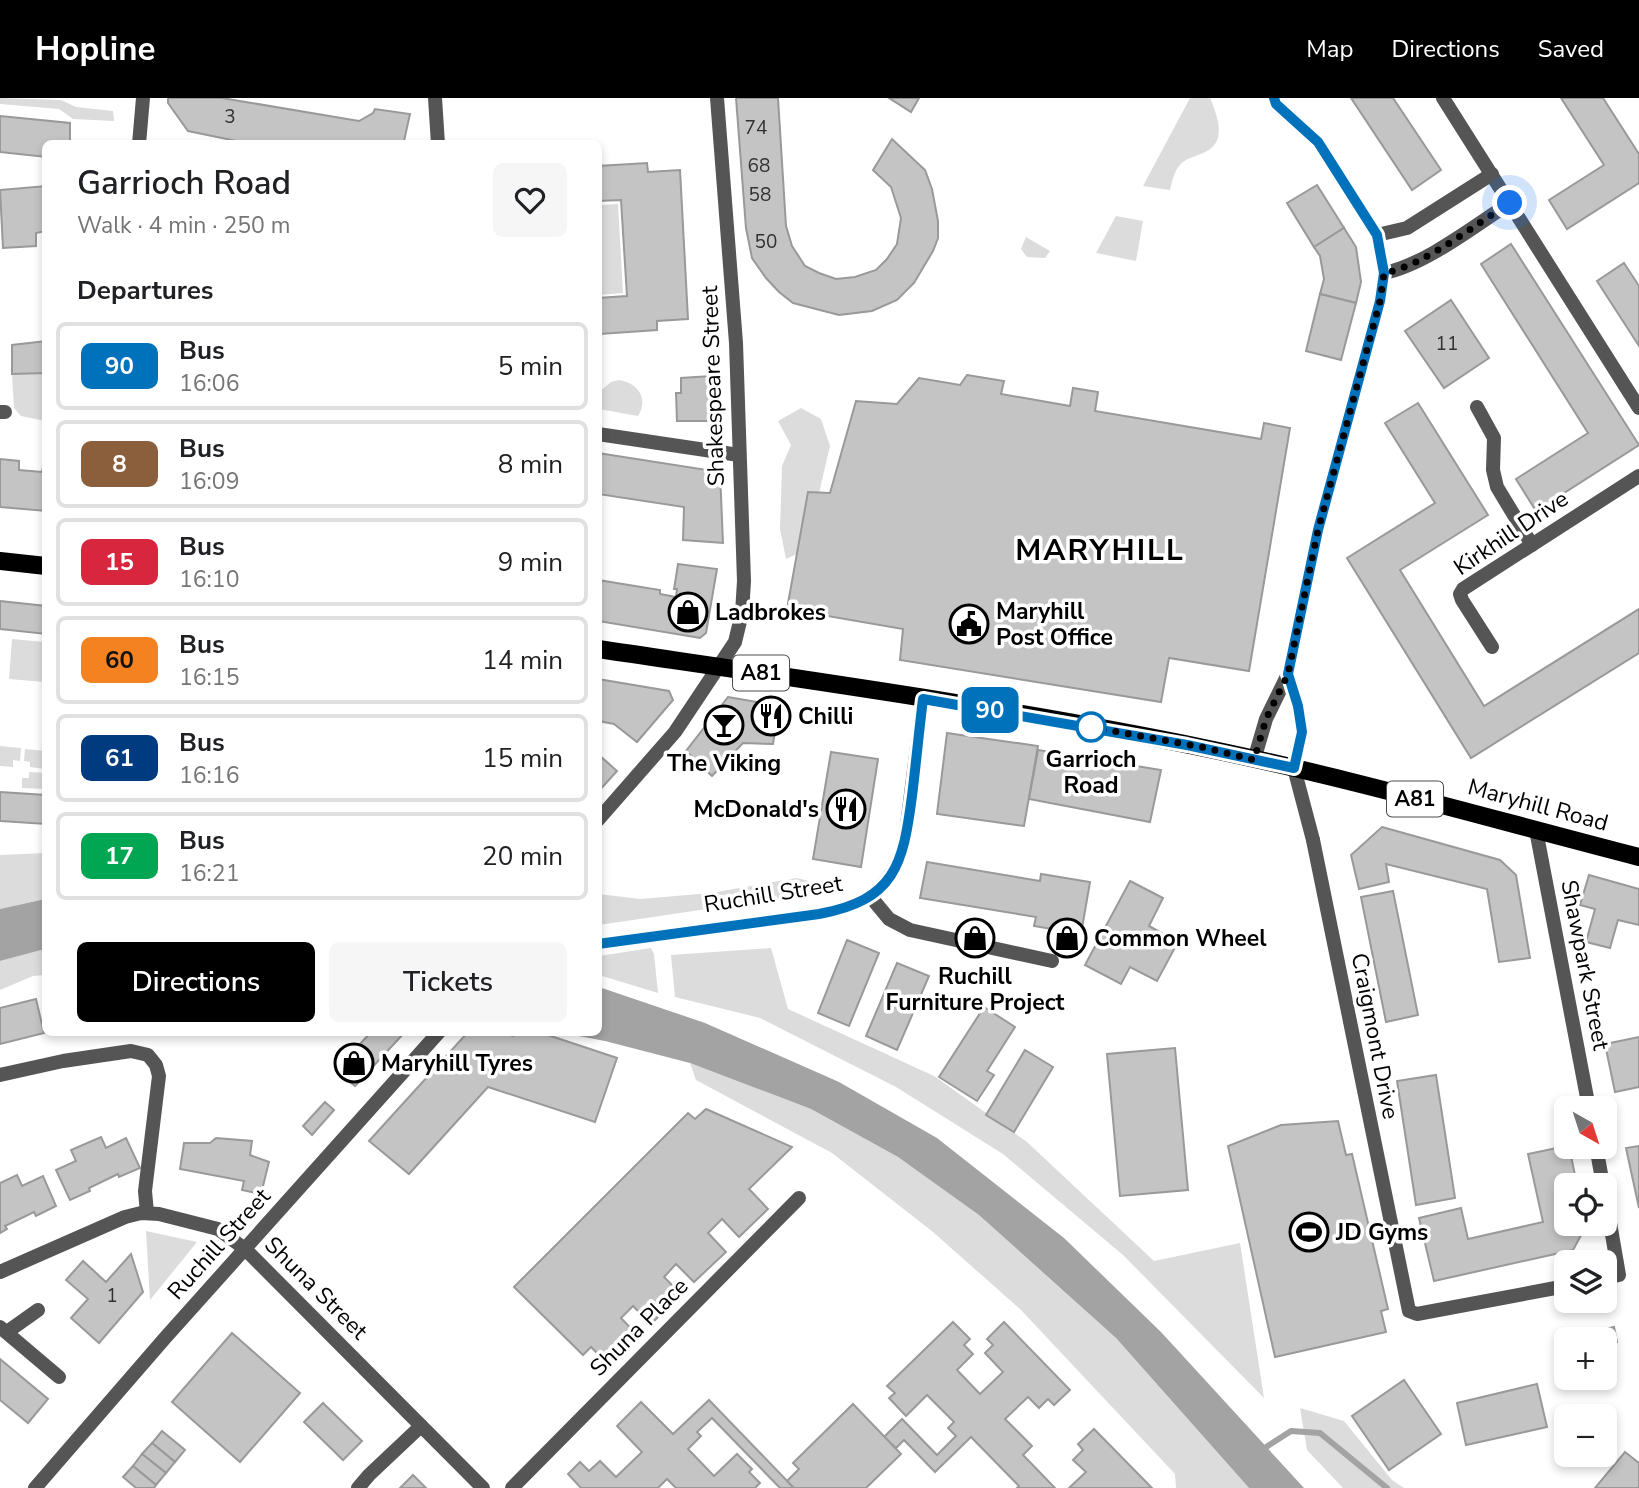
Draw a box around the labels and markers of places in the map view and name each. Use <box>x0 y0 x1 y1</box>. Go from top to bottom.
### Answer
shop icon: Ladbrokes <box>667 591 709 633</box>
place label: Maryhill Post Office <box>996 596 1113 653</box>
place label: Ladbrokes <box>715 597 826 628</box>
public building icon: Maryhill Post Office <box>948 603 990 645</box>
restaurant icon: Chilli <box>750 695 792 737</box>
place label: Chilli <box>798 701 853 732</box>
bar icon: The Viking <box>703 704 745 746</box>
marker: Garrioch Road <box>1076 712 1106 742</box>
place label: Garrioch Road <box>1046 744 1136 801</box>
place label: The Viking <box>667 748 781 779</box>
restaurant icon: McDonald's <box>825 788 867 830</box>
place label: McDonald's <box>694 794 819 825</box>
shop icon: Ruchill Furniture Project <box>954 917 996 959</box>
shop icon: Common Wheel <box>1046 917 1088 959</box>
place label: Common Wheel <box>1094 923 1267 954</box>
place label: Ruchill Furniture Project <box>886 961 1065 1018</box>
shop icon: Maryhill Tyres <box>333 1042 375 1084</box>
place label: Maryhill Tyres <box>381 1048 533 1079</box>
sports icon: JD Gyms <box>1288 1211 1330 1253</box>
place label: JD Gyms <box>1335 1217 1428 1248</box>

